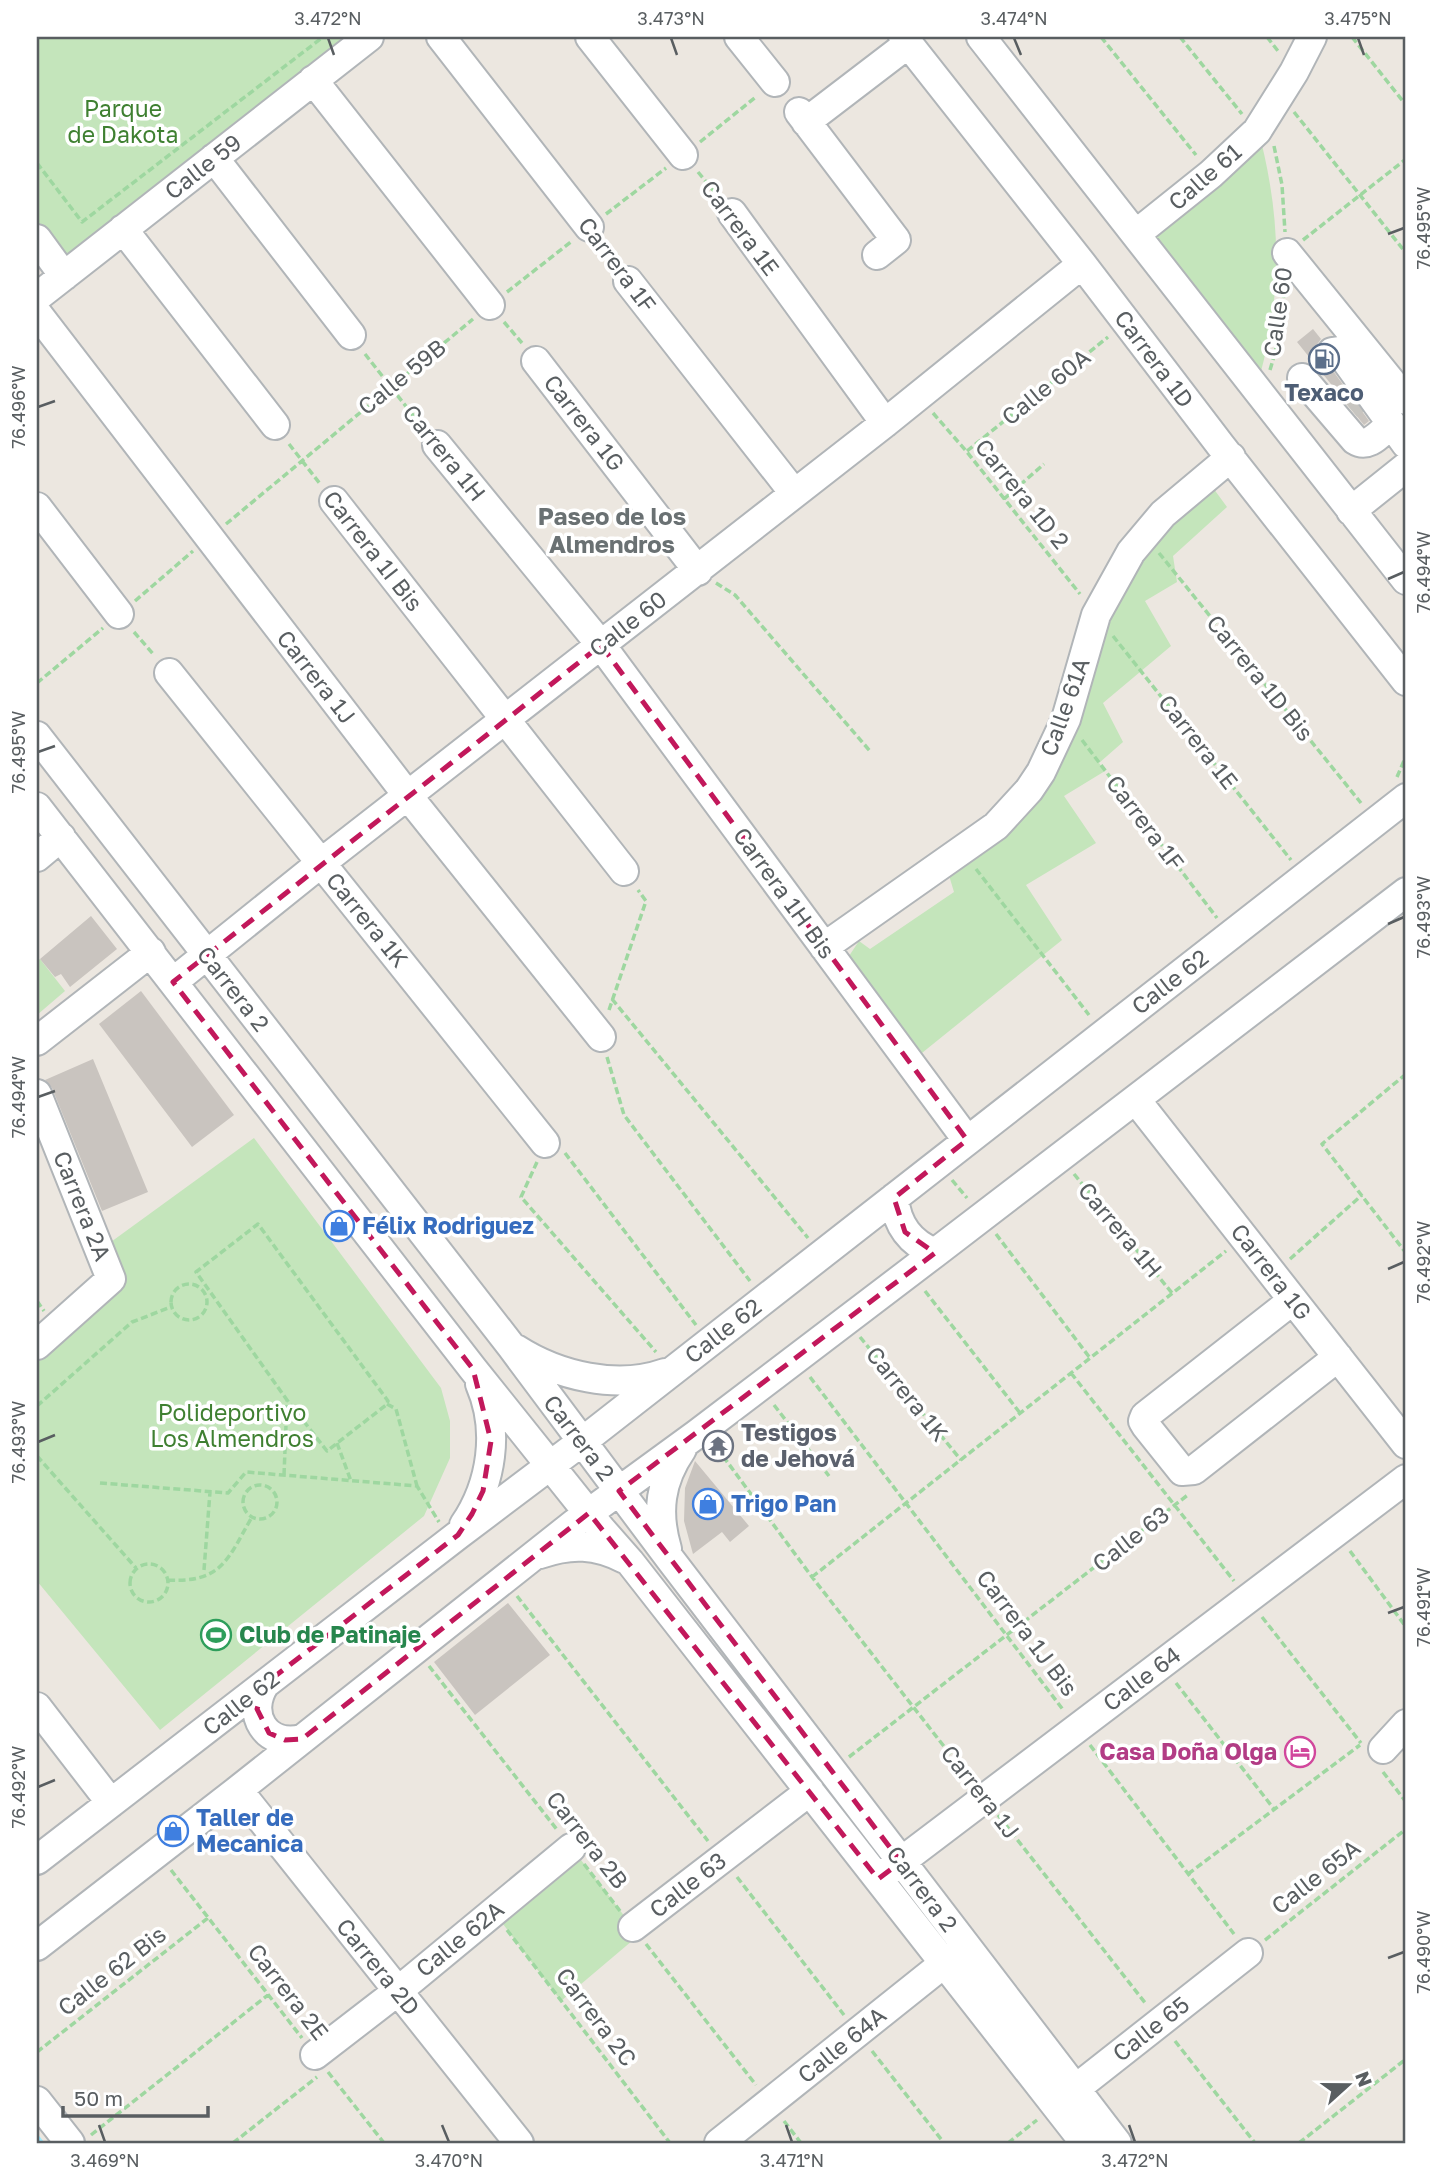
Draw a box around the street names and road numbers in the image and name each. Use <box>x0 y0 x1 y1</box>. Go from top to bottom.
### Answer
street label: Calle 59 <box>159 128 246 205</box>
street label: Calle 61 <box>1162 137 1246 215</box>
street label: Carrera 1E <box>696 174 786 281</box>
street label: Carrera 1F <box>573 211 663 318</box>
street label: Calle 60 <box>1257 265 1297 359</box>
street label: Carrera 1D <box>1109 304 1200 413</box>
street label: Calle 59B <box>352 332 451 420</box>
street label: Calle 60A <box>995 342 1095 430</box>
street label: Carrera 1G <box>538 369 631 476</box>
street label: Carrera 1H <box>397 399 492 506</box>
street label: Carrera 1D 2 <box>970 433 1076 554</box>
street label: Carrera 1I Bis <box>318 485 429 616</box>
street label: Calle 60 <box>583 584 672 662</box>
street label: Carrera 1D Bis <box>1201 609 1320 746</box>
street label: Carrera 1J <box>272 624 362 729</box>
street label: Calle 61A <box>1033 654 1095 760</box>
street label: Carrera 1E <box>1153 688 1244 794</box>
street label: Carrera 1F <box>1101 769 1191 876</box>
street label: Carrera 1H Bis <box>728 821 842 963</box>
street label: Carrera 1K <box>321 866 415 973</box>
street label: Carrera 2 <box>192 940 276 1037</box>
street label: Calle 62 <box>1126 943 1213 1020</box>
street label: Carrera 2A <box>48 1147 118 1265</box>
street label: Carrera 1H <box>1073 1176 1169 1283</box>
street label: Carrera 1G <box>1225 1218 1318 1325</box>
street label: Calle 62 <box>679 1292 766 1369</box>
street label: Carrera 1K <box>861 1340 955 1447</box>
street label: Carrera 2 <box>538 1389 621 1486</box>
street label: Calle 63 <box>1086 1500 1174 1577</box>
street label: Carrera 1J Bis <box>971 1564 1084 1701</box>
street label: Calle 64 <box>1097 1640 1186 1717</box>
street label: Calle 62 <box>197 1664 284 1741</box>
street label: Carrera 1J <box>936 1739 1026 1844</box>
street label: Carrera 2B <box>541 1785 635 1894</box>
street label: Calle 65A <box>1265 1833 1365 1920</box>
street label: Carrera 2 <box>881 1840 964 1937</box>
street label: Calle 63 <box>643 1846 731 1923</box>
street label: Calle 62A <box>410 1894 509 1982</box>
street label: Carrera 2D <box>331 1912 426 2020</box>
street label: Calle 62 Bis <box>52 1919 171 2021</box>
street label: Carrera 2E <box>242 1938 335 2045</box>
street label: Carrera 2C <box>551 1962 643 2071</box>
street label: Calle 65 <box>1107 1990 1194 2067</box>
street label: Calle 64A <box>792 2000 891 2088</box>

